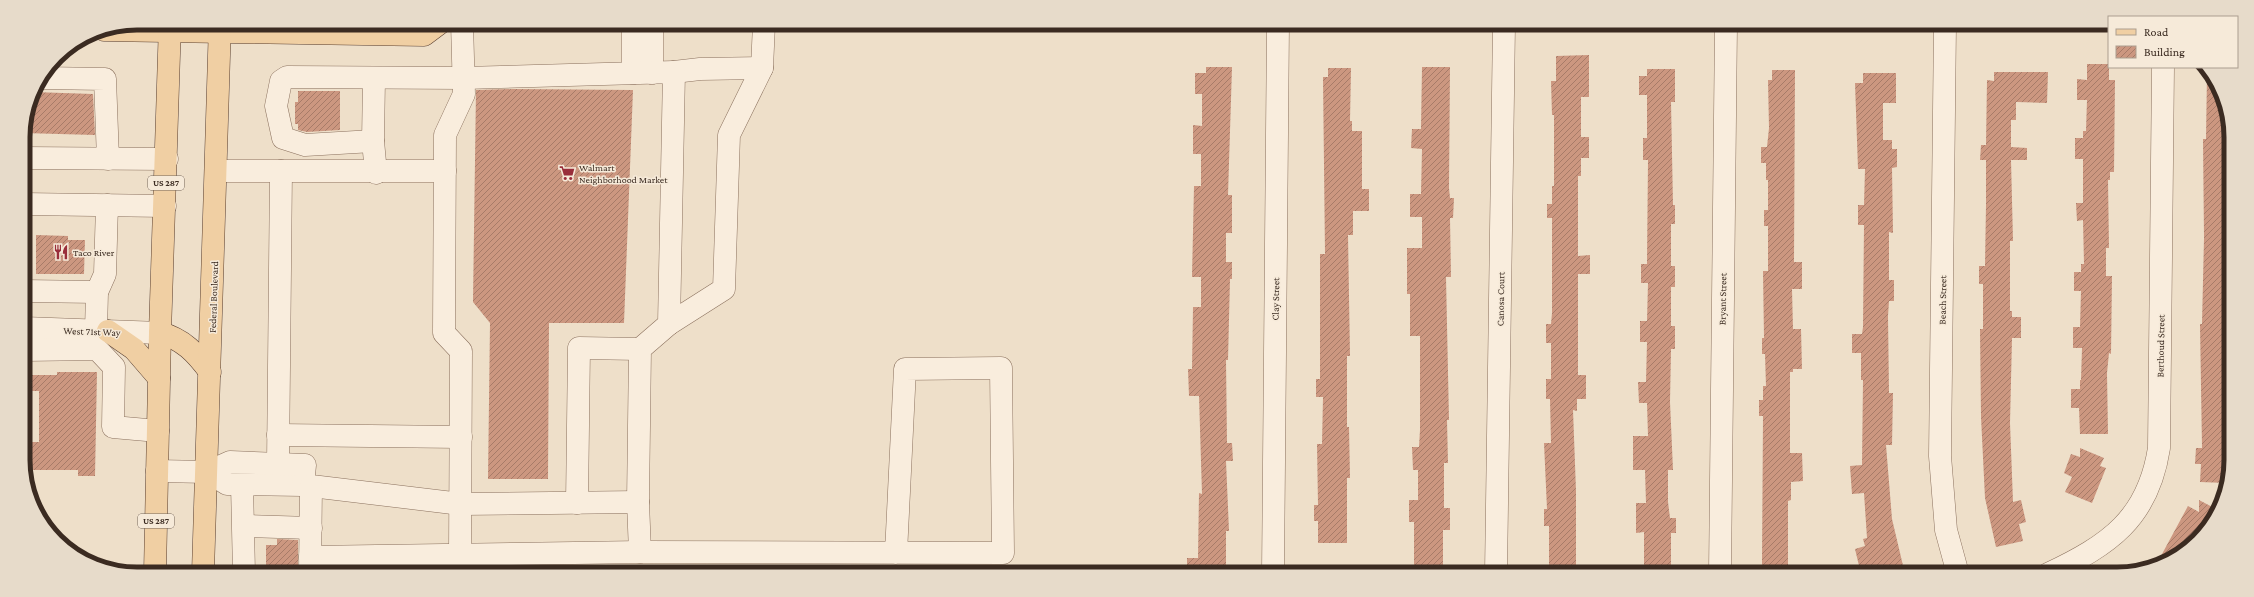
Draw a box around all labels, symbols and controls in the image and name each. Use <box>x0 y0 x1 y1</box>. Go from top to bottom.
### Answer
legend <box>2108 16 2238 68</box>
text: Road <box>2144 25 2169 39</box>
text: Building <box>2144 45 2185 59</box>
place label: Walmart Neighborhood Market <box>579 162 668 185</box>
supermarket icon: Walmart Neighborhood Market <box>558 164 576 182</box>
road number: US 287 <box>148 176 184 190</box>
restaurant icon: Taco River <box>52 243 70 261</box>
place label: Taco River <box>73 247 115 258</box>
street label: Federal Boulevard <box>207 260 220 333</box>
street label: Canosa Court <box>1495 271 1506 326</box>
street label: Bryant Street <box>1717 272 1728 325</box>
street label: Beach Street <box>1937 275 1948 325</box>
street label: Clay Street <box>1270 277 1281 321</box>
street label: Berthoud Street <box>2154 314 2167 378</box>
street label: West 71st Way <box>63 325 121 338</box>
road number: US 287 <box>138 514 174 528</box>

